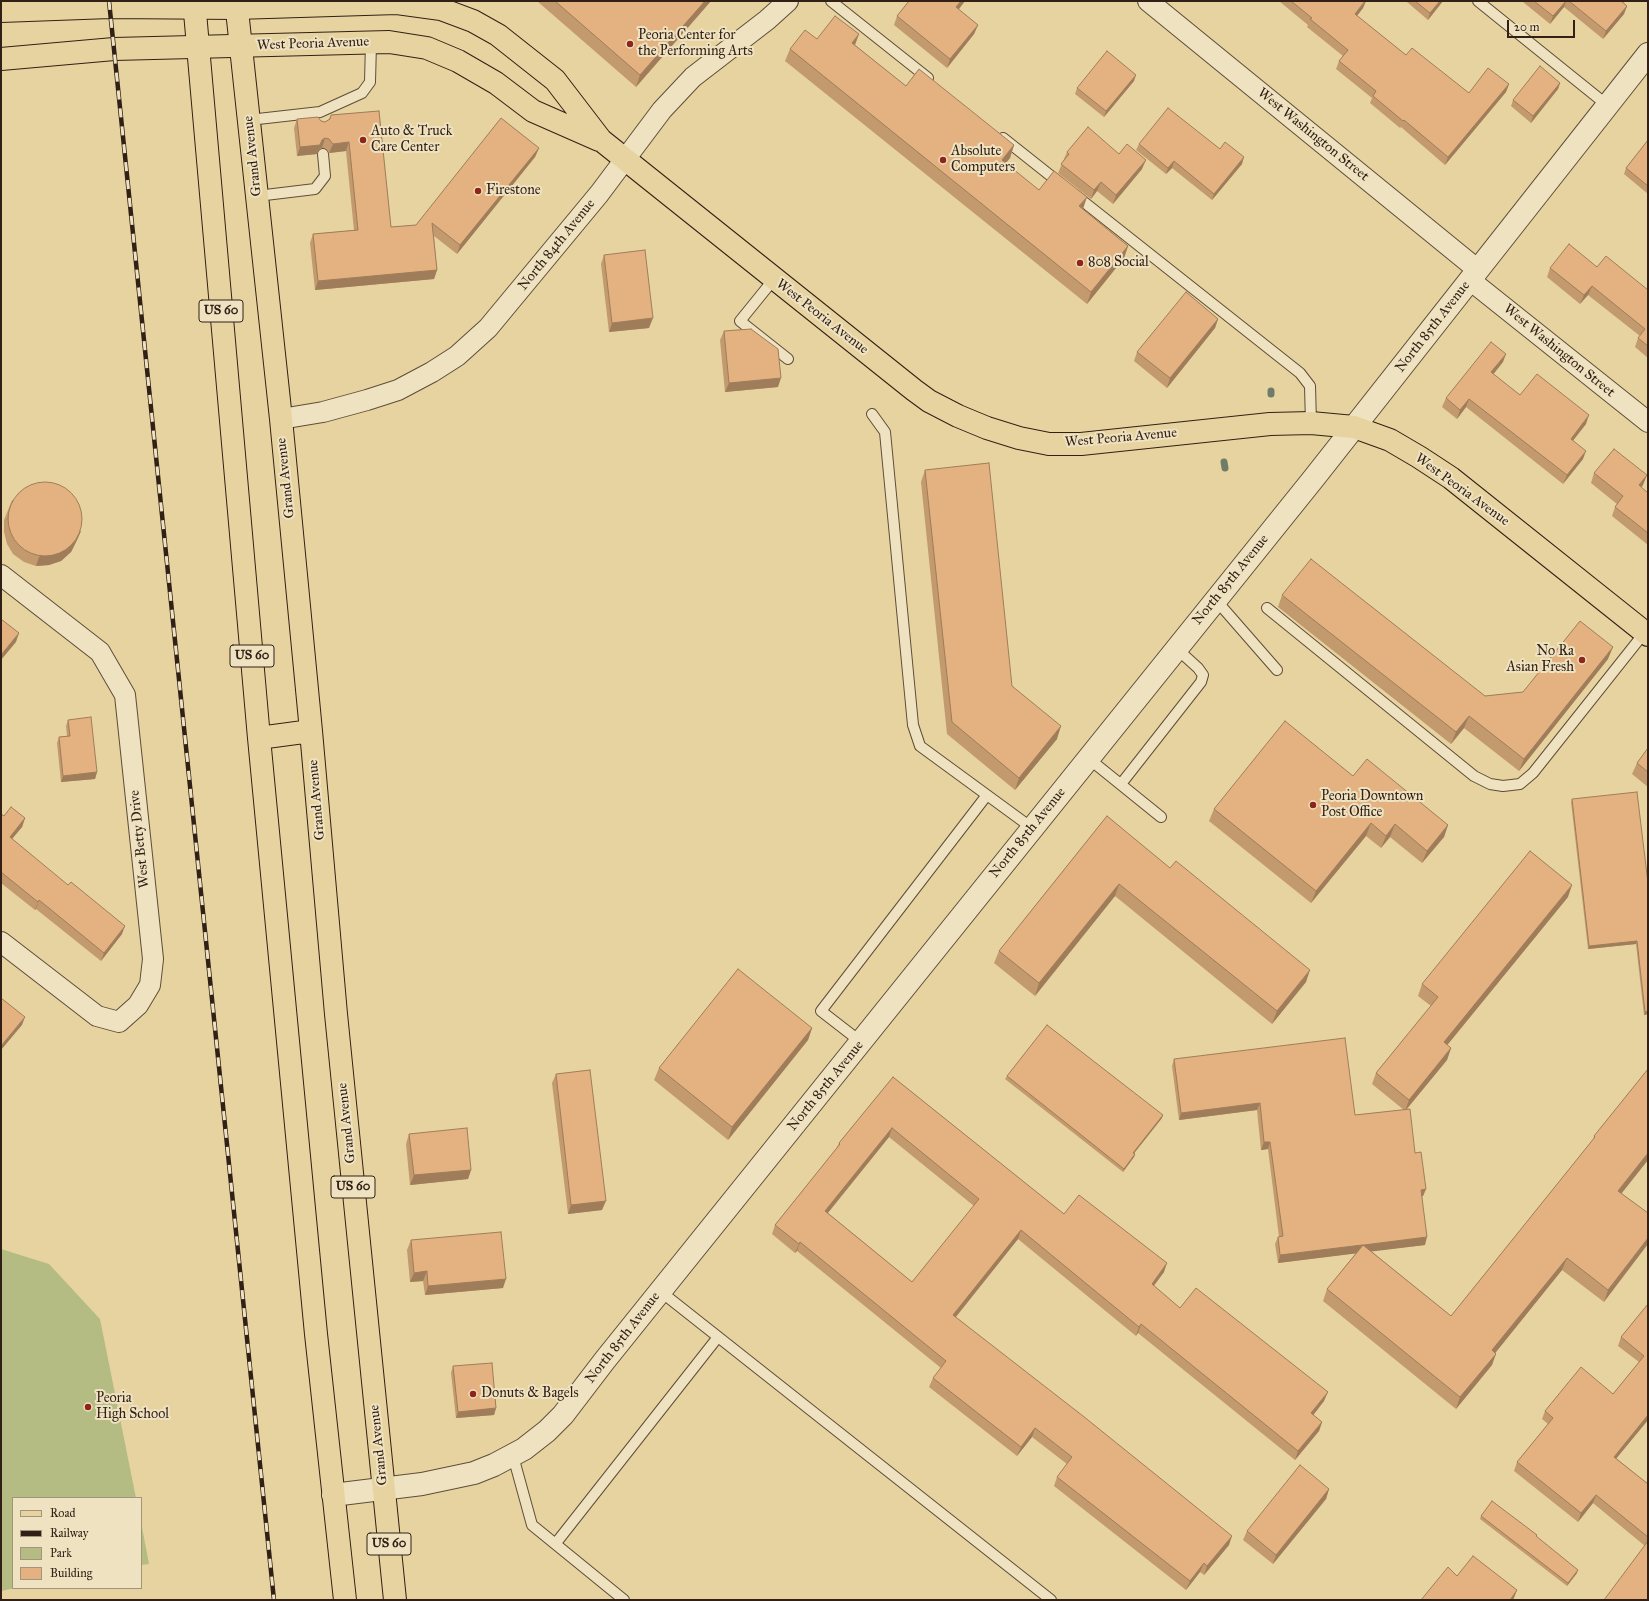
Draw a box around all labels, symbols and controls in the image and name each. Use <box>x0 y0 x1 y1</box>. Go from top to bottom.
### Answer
scale bar <box>1509 12 1577 38</box>
text: 20 m <box>1514 20 1540 34</box>
place label: Peoria Center for the Performing Arts <box>638 28 753 60</box>
street label: West Peoria Avenue <box>257 34 369 54</box>
marker: Peoria Center for the Performing Arts <box>625 39 635 49</box>
street label: West Washington Street <box>1254 85 1372 185</box>
street label: Grand Avenue <box>240 115 266 197</box>
place label: Auto & Truck Care Center <box>371 124 452 156</box>
marker: Auto & Truck Care Center <box>358 135 368 145</box>
place label: Absolute Computers <box>951 144 1015 176</box>
marker: Absolute Computers <box>938 155 948 165</box>
place label: Firestone <box>486 183 541 199</box>
marker: Firestone <box>473 186 483 196</box>
street label: North 84th Avenue <box>515 196 599 294</box>
place label: 808 Social <box>1088 255 1149 271</box>
marker: 808 Social <box>1075 258 1085 268</box>
street label: West Peoria Avenue <box>773 276 871 358</box>
street label: North 85th Avenue <box>1392 278 1474 376</box>
road number: US 60 <box>199 300 243 322</box>
street label: West Washington Street <box>1500 301 1618 401</box>
street label: West Peoria Avenue <box>1064 425 1178 451</box>
street label: Grand Avenue <box>273 437 299 519</box>
street label: West Peoria Avenue <box>1412 450 1512 530</box>
street label: North 85th Avenue <box>1189 531 1273 629</box>
place label: No Ra Asian Fresh <box>1506 644 1574 676</box>
road number: US 60 <box>230 645 274 667</box>
marker: No Ra Asian Fresh <box>1577 655 1587 665</box>
street label: Grand Avenue <box>305 759 329 841</box>
street label: North 85th Avenue <box>986 784 1070 882</box>
street label: West Betty Drive <box>126 789 154 889</box>
place label: Peoria Downtown Post Office <box>1321 789 1423 822</box>
marker: Peoria Downtown Post Office <box>1308 800 1318 810</box>
street label: North 85th Avenue <box>784 1037 868 1135</box>
street label: Grand Avenue <box>334 1082 360 1164</box>
road number: US 60 <box>331 1176 375 1198</box>
street label: North 85th Avenue <box>582 1289 664 1387</box>
place label: Donuts & Bagels <box>481 1386 579 1402</box>
marker: Donuts & Bagels <box>468 1389 478 1399</box>
place label: Peoria High School <box>96 1391 169 1424</box>
marker: Peoria High School <box>83 1402 93 1412</box>
street label: Grand Avenue <box>366 1404 392 1486</box>
legend <box>12 1497 142 1589</box>
text: Road <box>50 1506 76 1520</box>
text: Railway <box>50 1526 88 1540</box>
road number: US 60 <box>367 1533 411 1555</box>
text: Park <box>50 1546 72 1560</box>
text: Building <box>50 1566 92 1580</box>

